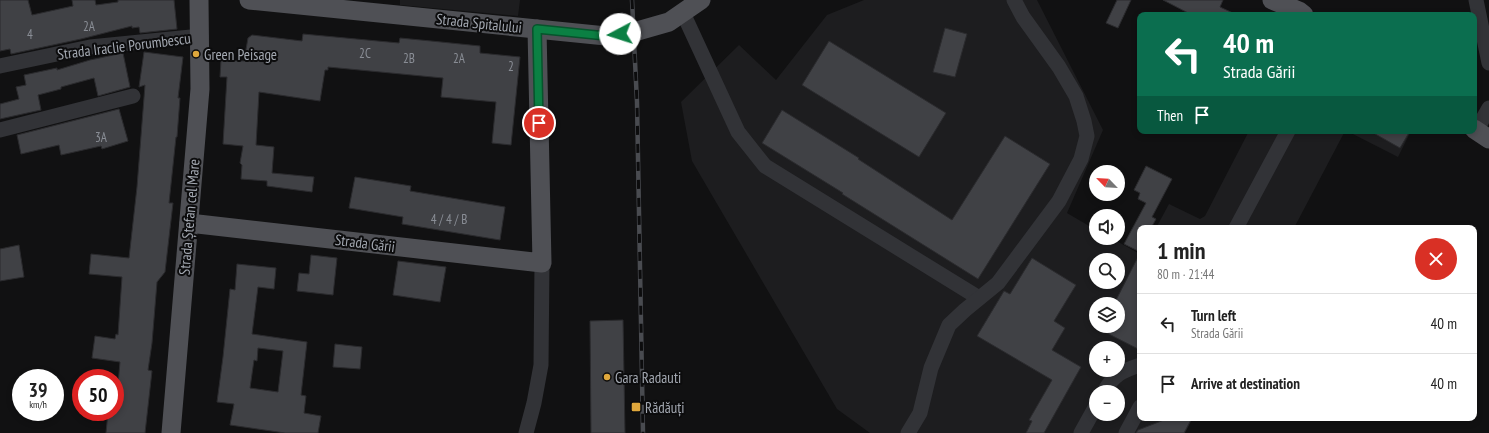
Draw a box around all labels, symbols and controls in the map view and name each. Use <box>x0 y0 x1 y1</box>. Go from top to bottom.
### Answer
street label: Strada Spitalului <box>435 9 523 37</box>
position arrow <box>599 13 641 55</box>
house number: 2A <box>83 18 96 35</box>
text: 40 m <box>1223 24 1274 61</box>
house number: 4 <box>27 26 33 43</box>
street label: Strada Iraclie Porumbescu <box>56 28 192 64</box>
icon: left <box>1157 28 1209 80</box>
place label: Green Peisage <box>204 45 277 64</box>
house number: 2C <box>359 45 371 62</box>
marker: Green Peisage <box>191 49 201 59</box>
house number: 2B <box>403 50 415 67</box>
house number: 2A <box>453 50 466 67</box>
house number: 2 <box>508 58 514 75</box>
text: Strada Gării <box>1223 60 1295 83</box>
icon: arrive <box>1191 104 1213 126</box>
pin <box>522 106 556 140</box>
text: Then <box>1157 106 1183 125</box>
icon: arrive <box>528 112 550 134</box>
house number: 3A <box>95 129 108 146</box>
street label: Strada Ștefan cel Mare <box>174 158 204 276</box>
north arrow <box>1089 165 1125 201</box>
map controls <box>1089 165 1125 421</box>
button: sound <box>1089 209 1125 245</box>
house number: 4 / 4 / B <box>431 211 467 228</box>
street label: Strada Gării <box>334 230 396 256</box>
text: 1 min <box>1157 235 1205 266</box>
button: close <box>1415 238 1457 280</box>
button: search <box>1089 253 1125 289</box>
text: 80 m · 21:44 <box>1157 266 1214 283</box>
button: layers <box>1089 297 1125 333</box>
text: Turn left <box>1191 306 1236 325</box>
icon: left <box>1157 313 1179 335</box>
text: 40 m <box>1431 314 1457 333</box>
text: Strada Gării <box>1191 325 1243 342</box>
button: + <box>1089 341 1125 377</box>
place label: Gara Radauti <box>615 368 681 387</box>
speed limit sign: 50 <box>72 369 124 421</box>
marker: Gara Radauti <box>602 372 612 382</box>
icon: arrive <box>1157 373 1179 395</box>
text: Arrive at destination <box>1191 374 1300 393</box>
text: 40 m <box>1431 374 1457 393</box>
text: 39 <box>28 377 48 403</box>
button: − <box>1089 385 1125 421</box>
text: km/h <box>29 398 47 411</box>
place label: Rădăuți <box>645 398 685 417</box>
marker: Rădăuți <box>630 401 642 413</box>

